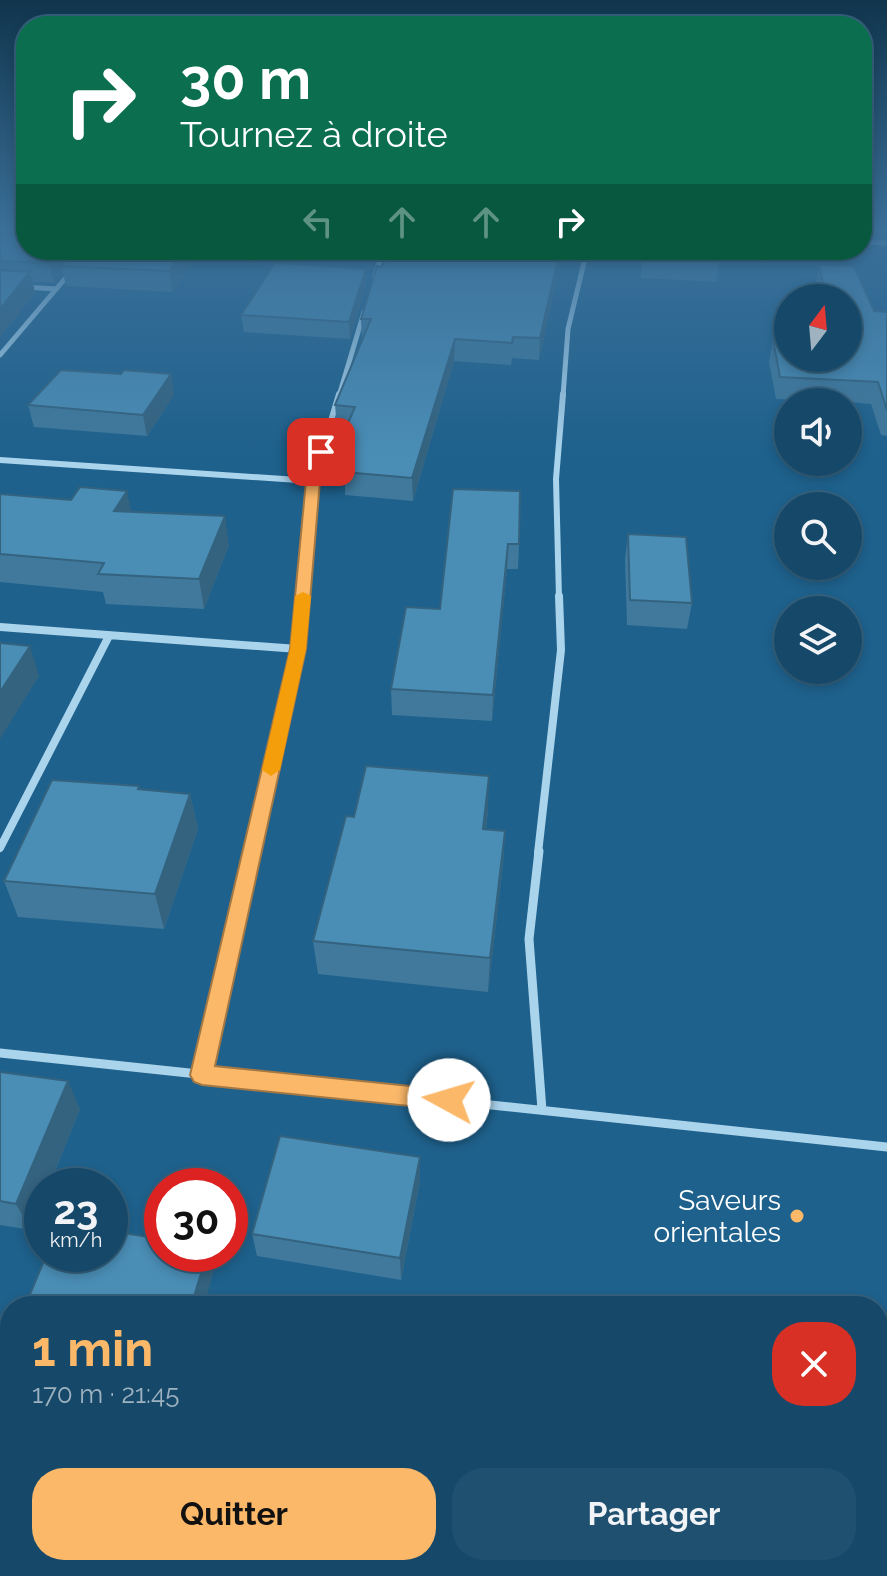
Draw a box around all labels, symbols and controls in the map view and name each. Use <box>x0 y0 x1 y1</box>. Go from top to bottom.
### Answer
text: 30 m <box>180 46 311 112</box>
icon: right <box>48 48 152 152</box>
text: Tournez à droite <box>180 113 448 155</box>
icon: left <box>296 200 340 244</box>
icon: ahead <box>380 200 424 244</box>
icon: ahead <box>464 200 508 244</box>
icon: right <box>548 200 592 244</box>
north arrow <box>774 284 862 372</box>
map controls <box>774 284 862 684</box>
button: sound <box>774 388 862 476</box>
pin <box>287 418 355 486</box>
icon: arrive <box>299 430 343 474</box>
button: search <box>774 492 862 580</box>
button: layers <box>774 596 862 684</box>
position arrow <box>407 1058 491 1142</box>
speed limit sign: 30 <box>144 1168 248 1272</box>
place label: Saveurs orientales <box>654 1184 781 1249</box>
text: 23 <box>54 1186 98 1233</box>
marker: Saveurs orientales <box>788 1207 806 1225</box>
text: km/h <box>50 1228 102 1252</box>
text: 1 min <box>32 1321 153 1377</box>
button: close <box>772 1322 856 1406</box>
text: 170 m · 21:45 <box>32 1379 179 1409</box>
button: Quitter <box>32 1468 436 1560</box>
button: Partager <box>452 1468 856 1560</box>

